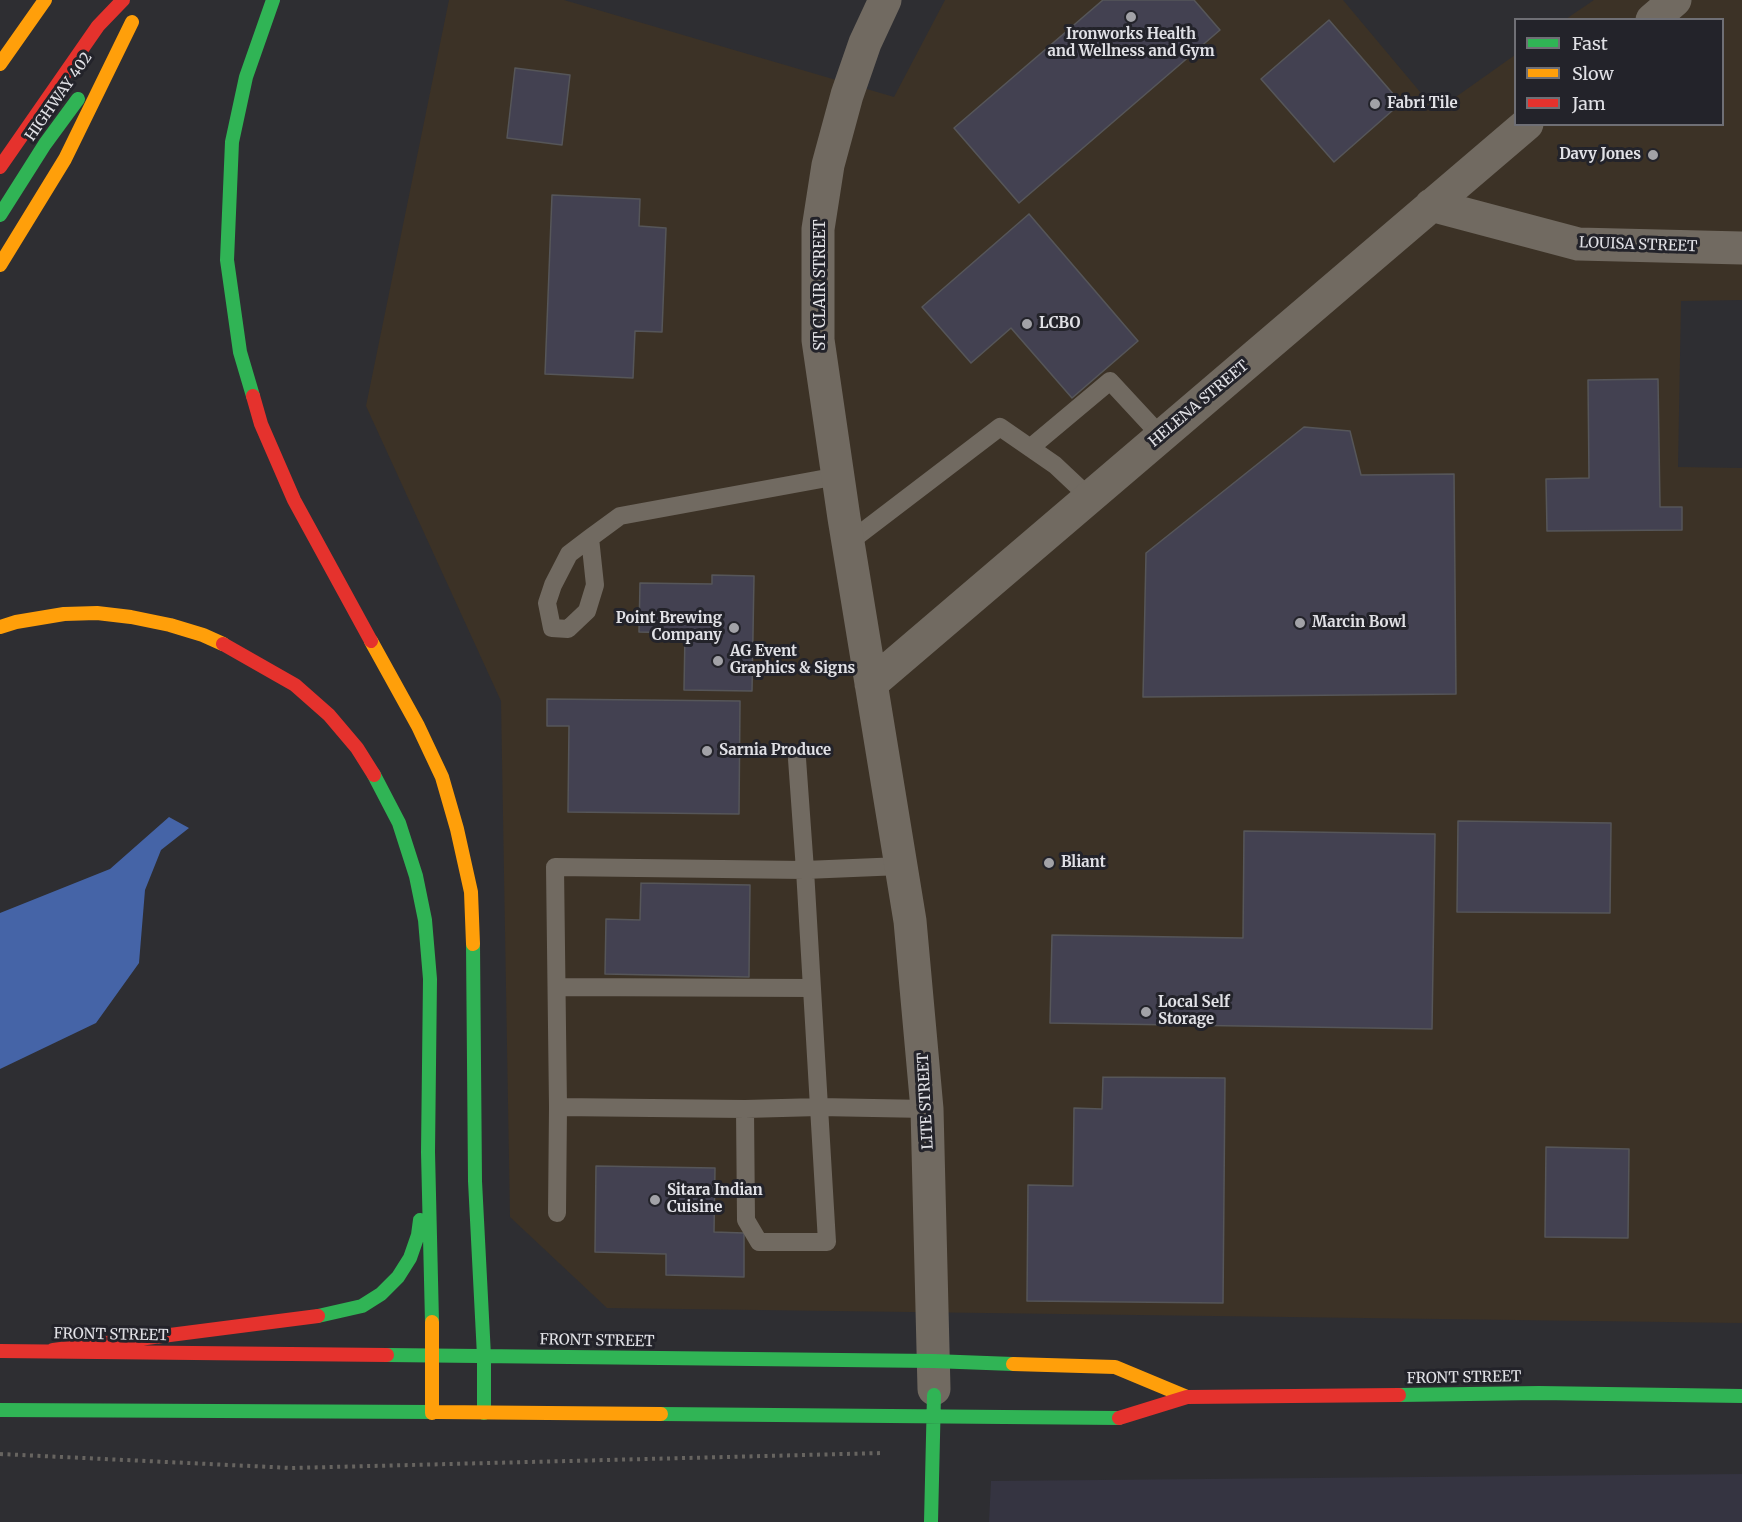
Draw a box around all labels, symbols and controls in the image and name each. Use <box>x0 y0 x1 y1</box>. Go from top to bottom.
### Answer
marker: Ironworks Health and Wellness and Gym <box>1124 10 1138 24</box>
legend <box>1514 18 1724 126</box>
place label: Ironworks Health and Wellness and Gym <box>1047 26 1215 61</box>
text: Fast <box>1572 32 1608 55</box>
street label: HIGHWAY 402 <box>22 49 96 145</box>
text: Slow <box>1572 62 1614 85</box>
text: Jam <box>1572 92 1606 115</box>
place label: Fabri Tile <box>1387 95 1458 113</box>
marker: Fabri Tile <box>1368 97 1382 111</box>
place label: Davy Jones <box>1559 146 1641 164</box>
marker: Davy Jones <box>1646 148 1660 162</box>
street label: ST CLAIR STREET <box>812 219 830 351</box>
street label: LOUISA STREET <box>1578 234 1698 256</box>
place label: LCBO <box>1039 315 1080 333</box>
marker: LCBO <box>1020 317 1034 331</box>
street label: HELENA STREET <box>1145 357 1253 451</box>
place label: Point Brewing Company <box>616 610 722 645</box>
place label: Marcin Bowl <box>1312 614 1406 632</box>
marker: Marcin Bowl <box>1293 616 1307 630</box>
marker: Point Brewing Company <box>727 621 741 635</box>
place label: AG Event Graphics & Signs <box>730 643 855 678</box>
marker: AG Event Graphics & Signs <box>711 654 725 668</box>
place label: Sarnia Produce <box>719 742 831 760</box>
marker: Sarnia Produce <box>700 744 714 758</box>
place label: Bliant <box>1061 854 1106 872</box>
marker: Bliant <box>1042 856 1056 870</box>
place label: Local Self Storage <box>1158 994 1230 1029</box>
marker: Local Self Storage <box>1139 1005 1153 1019</box>
street label: LITE STREET <box>914 1052 938 1150</box>
place label: Sitara Indian Cuisine <box>667 1182 763 1217</box>
marker: Sitara Indian Cuisine <box>648 1193 662 1207</box>
street label: FRONT STREET <box>53 1325 169 1345</box>
street label: FRONT STREET <box>539 1331 655 1351</box>
street label: FRONT STREET <box>1406 1368 1522 1388</box>

